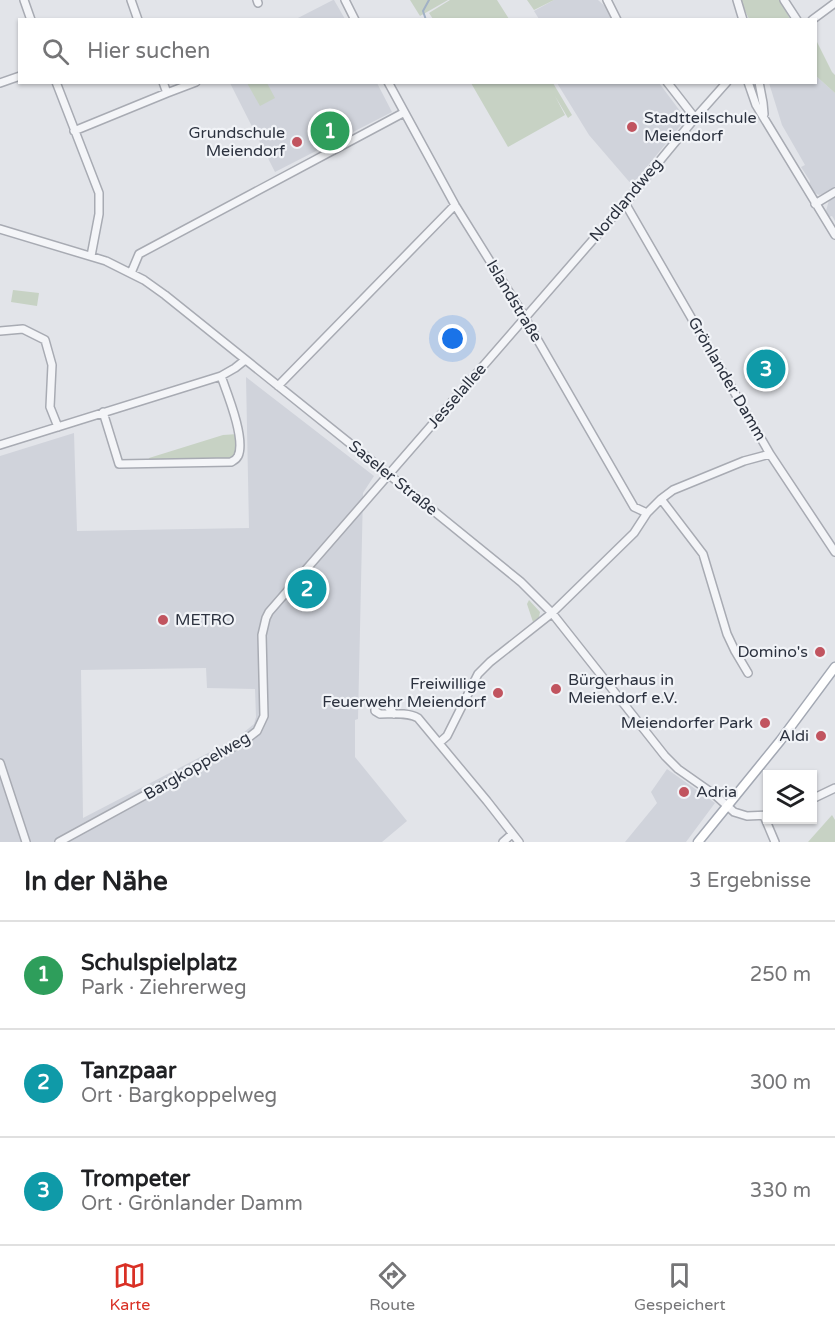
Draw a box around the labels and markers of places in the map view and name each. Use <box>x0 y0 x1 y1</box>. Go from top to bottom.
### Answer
pin: 1 <box>310 108 350 154</box>
place label: Stadtteilschule Meiendorf <box>644 108 757 146</box>
marker: Stadtteilschule Meiendorf <box>625 120 639 134</box>
place label: Grundschule Meiendorf <box>189 123 286 161</box>
marker: Grundschule Meiendorf <box>290 135 304 149</box>
pin: 3 <box>746 346 786 392</box>
pin: 2 <box>288 566 326 612</box>
place label: METRO <box>175 610 235 630</box>
marker: METRO <box>156 613 170 627</box>
place label: Domino's <box>737 642 808 662</box>
marker: Domino's <box>813 645 827 659</box>
place label: Bürgerhaus in Meiendorf e.V. <box>568 670 678 708</box>
place label: Freiwillige Feuerwehr Meiendorf <box>322 674 487 712</box>
marker: Bürgerhaus in Meiendorf e.V. <box>549 682 563 696</box>
marker: Freiwillige Feuerwehr Meiendorf <box>491 686 505 700</box>
place label: Meiendorfer Park <box>621 713 753 733</box>
marker: Meiendorfer Park <box>758 716 772 730</box>
place label: Aldi <box>779 726 809 746</box>
marker: Aldi <box>814 729 828 743</box>
place label: Adria <box>696 782 737 802</box>
marker: Adria <box>677 785 691 799</box>

